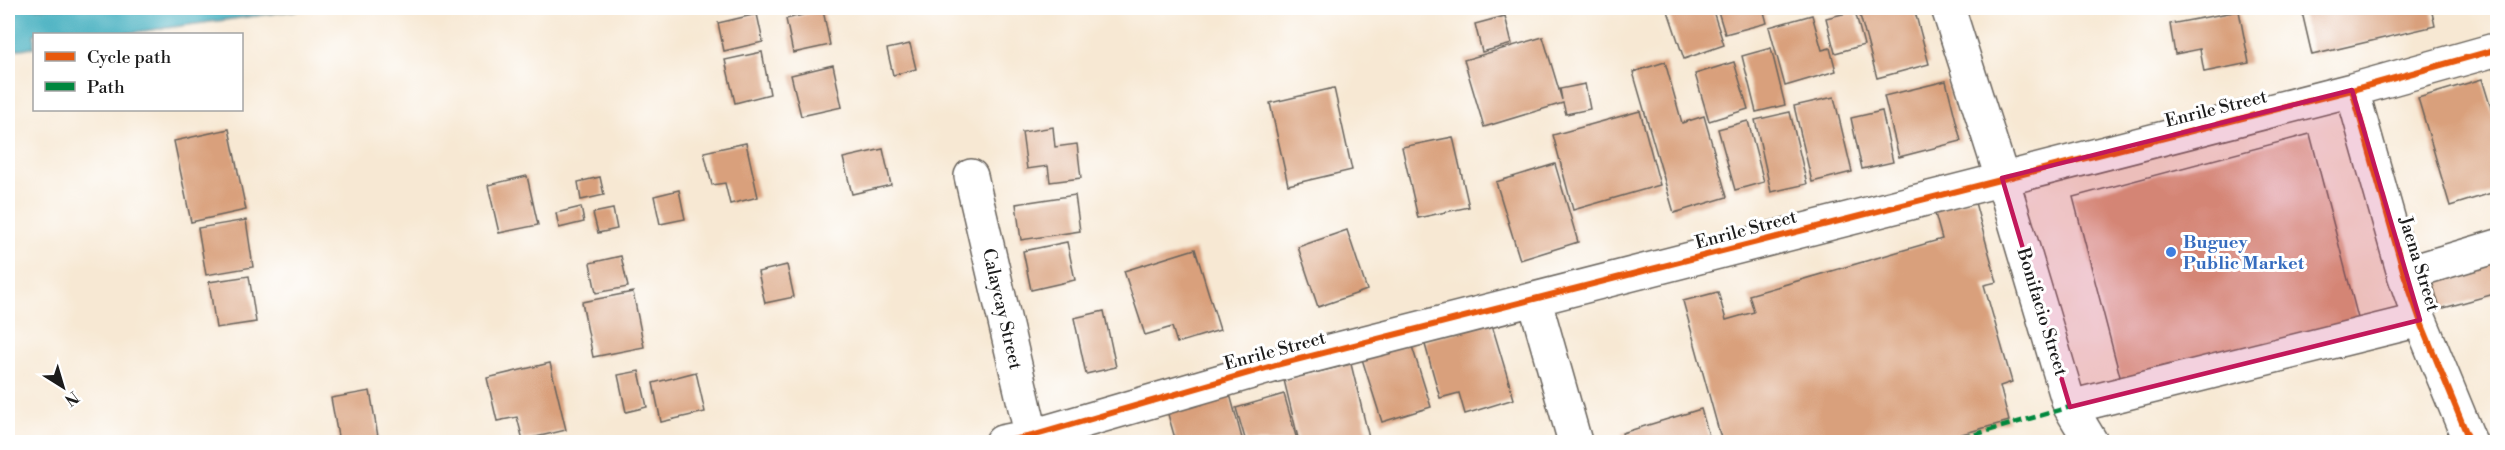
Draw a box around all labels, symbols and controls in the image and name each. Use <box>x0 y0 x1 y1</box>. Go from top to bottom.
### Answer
legend <box>33 33 243 111</box>
text: Cycle path <box>87 46 171 69</box>
text: Path <box>87 76 125 99</box>
street label: Enrile Street <box>2163 85 2270 133</box>
street label: Enrile Street <box>1693 205 1800 255</box>
street label: Jaena Street <box>2393 213 2445 315</box>
place label: Buguey Public Market <box>2183 231 2305 275</box>
street label: Bonifacio Street <box>2011 244 2073 379</box>
marker: Buguey Public Market <box>2164 245 2178 259</box>
street label: Calaycay Street <box>977 246 1027 372</box>
street label: Enrile Street <box>1222 326 1329 376</box>
north arrow <box>33 357 93 417</box>
text: N <box>60 386 82 410</box>

